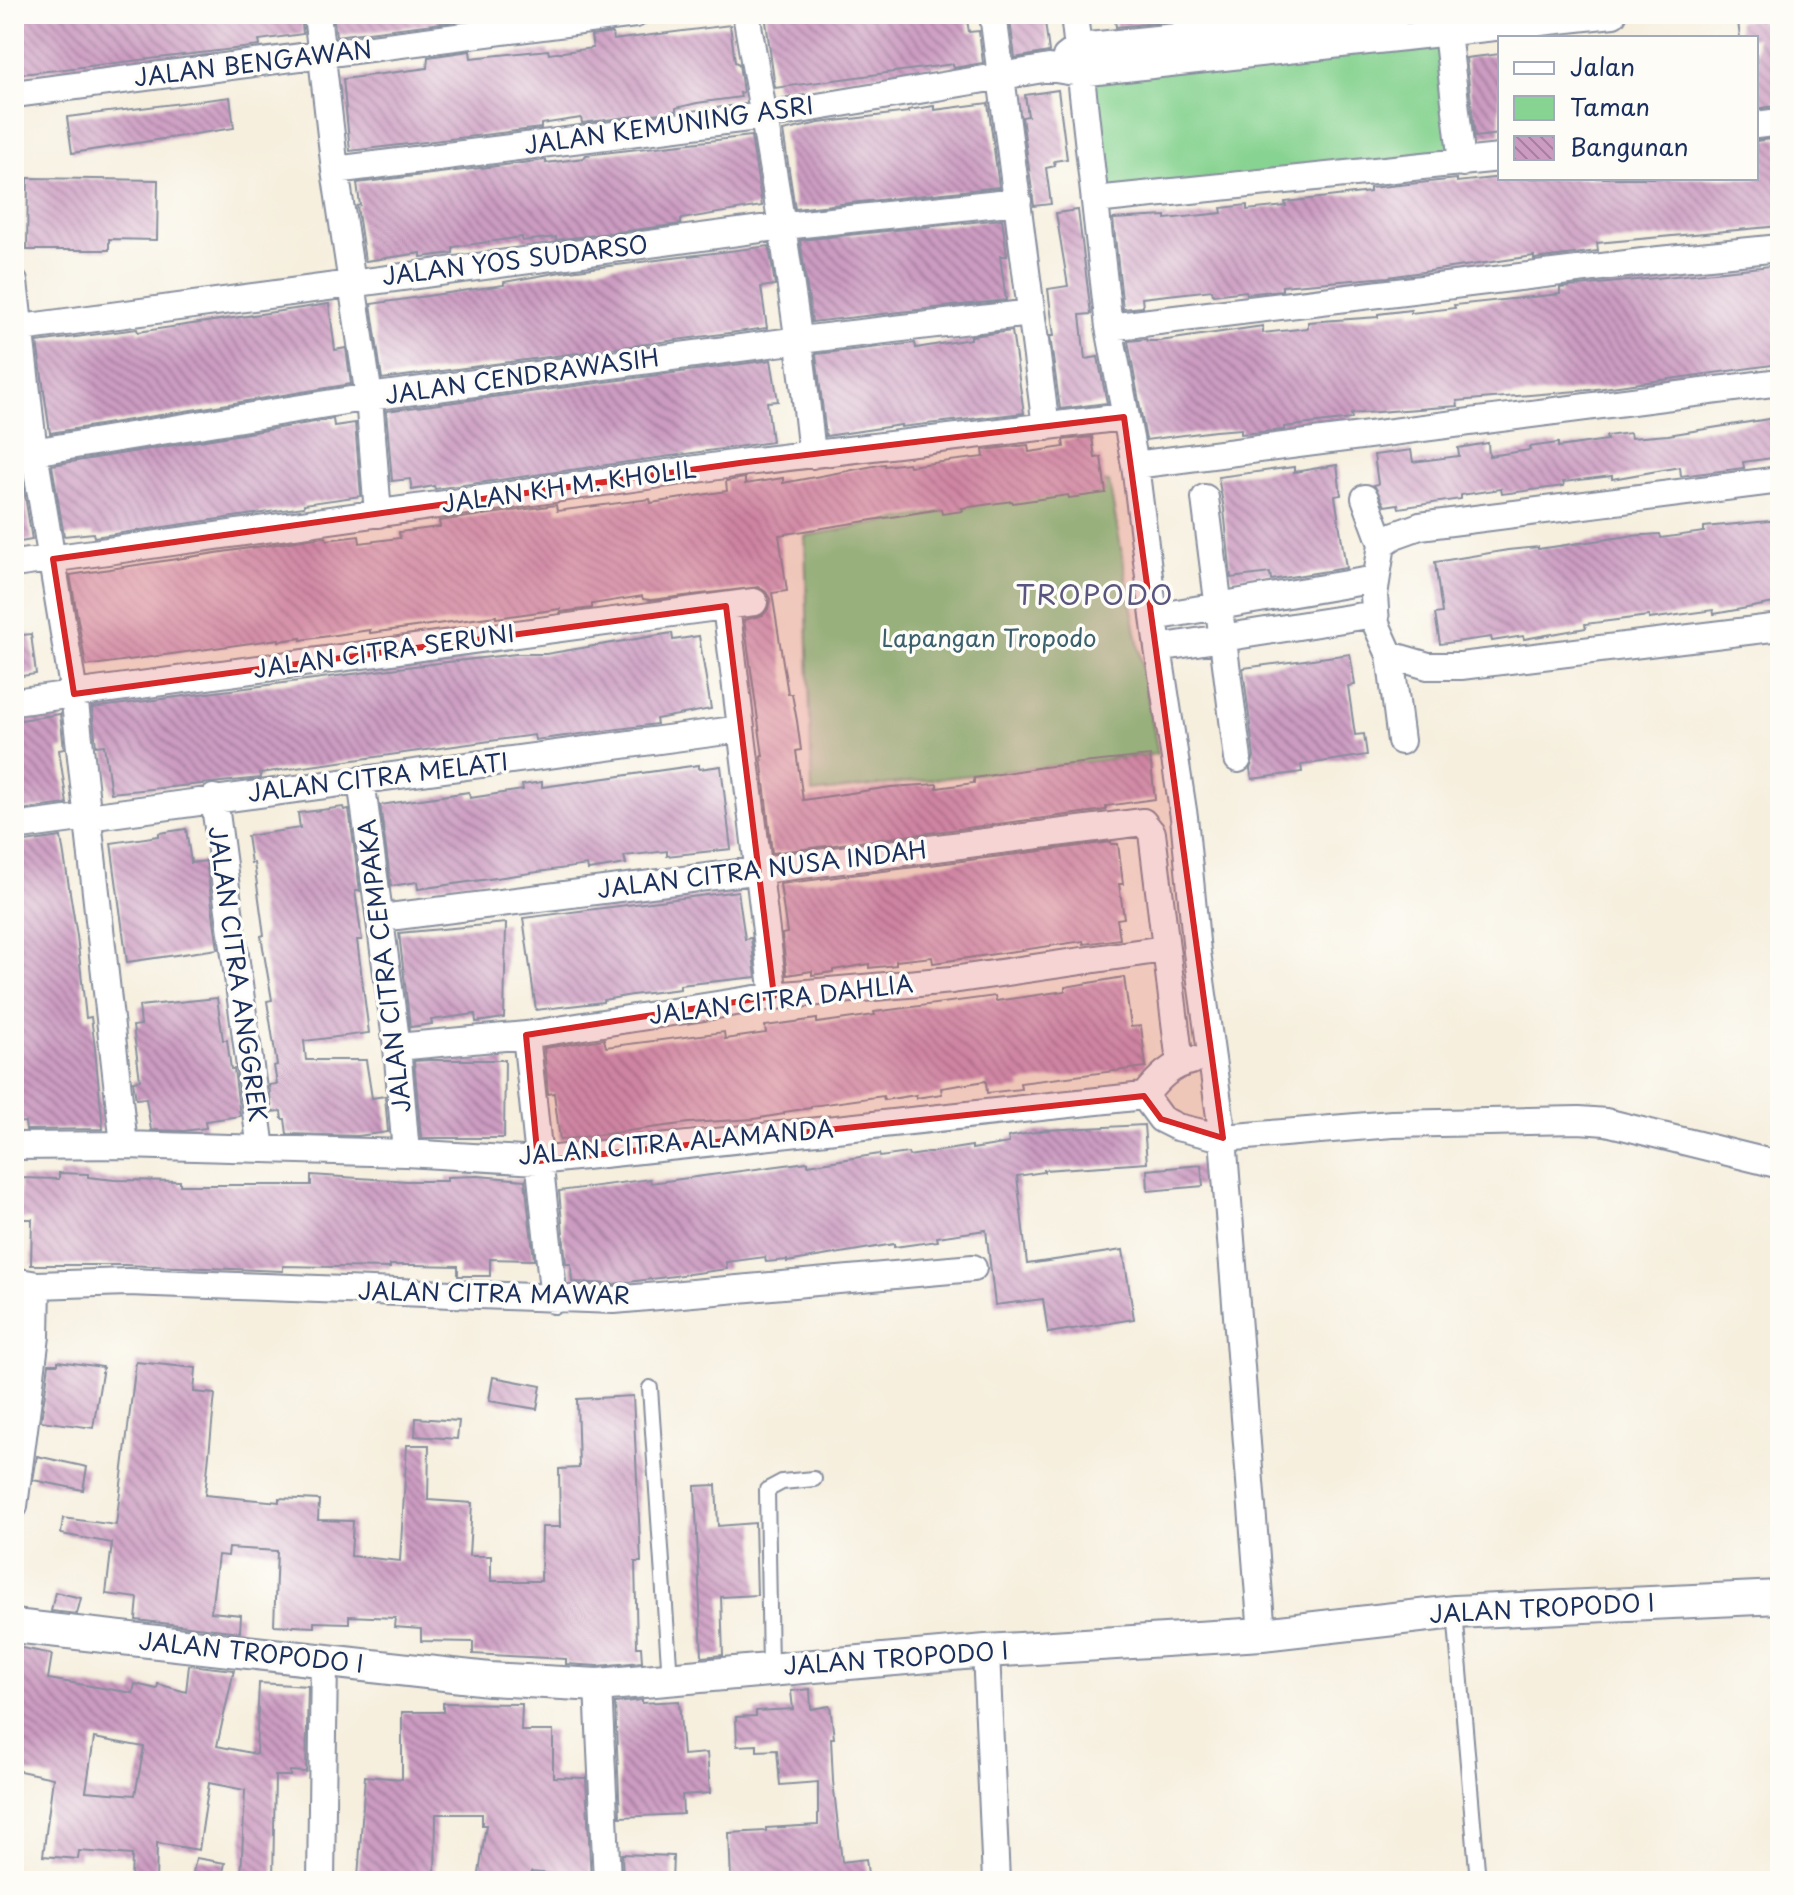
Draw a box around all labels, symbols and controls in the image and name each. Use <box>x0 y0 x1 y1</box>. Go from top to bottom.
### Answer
street label: JALAN BENGAWAN <box>132 30 374 94</box>
legend <box>1498 36 1758 180</box>
text: Jalan <box>1570 48 1635 84</box>
street label: JALAN KEMUNING ASRI <box>522 86 816 162</box>
text: Taman <box>1570 88 1650 124</box>
text: Bangunan <box>1570 128 1689 164</box>
street label: JALAN YOS SUDARSO <box>380 225 650 293</box>
street label: JALAN CENDRAWASIH <box>382 338 661 412</box>
street label: JALAN KH M. KHOLIL <box>439 449 698 521</box>
district label: TROPODO <box>1016 572 1174 615</box>
street label: JALAN CITRA SERUNI <box>251 614 517 686</box>
park label: Lapangan Tropodo <box>881 619 1097 655</box>
street label: JALAN CITRA MELATI <box>245 742 510 810</box>
street label: JALAN CITRA CEMPAKA <box>347 817 419 1115</box>
street label: JALAN CITRA ANGGREK <box>200 824 278 1124</box>
street label: JALAN CITRA NUSA INDAH <box>595 830 929 906</box>
street label: JALAN CITRA DAHLIA <box>646 964 915 1032</box>
street label: JALAN CITRA ALAMANDA <box>517 1109 835 1173</box>
street label: JALAN CITRA MAWAR <box>358 1272 630 1312</box>
street label: JALAN TROPODO I <box>1428 1583 1655 1631</box>
street label: JALAN TROPODO I <box>137 1621 365 1681</box>
street label: JALAN TROPODO I <box>782 1631 1010 1683</box>

